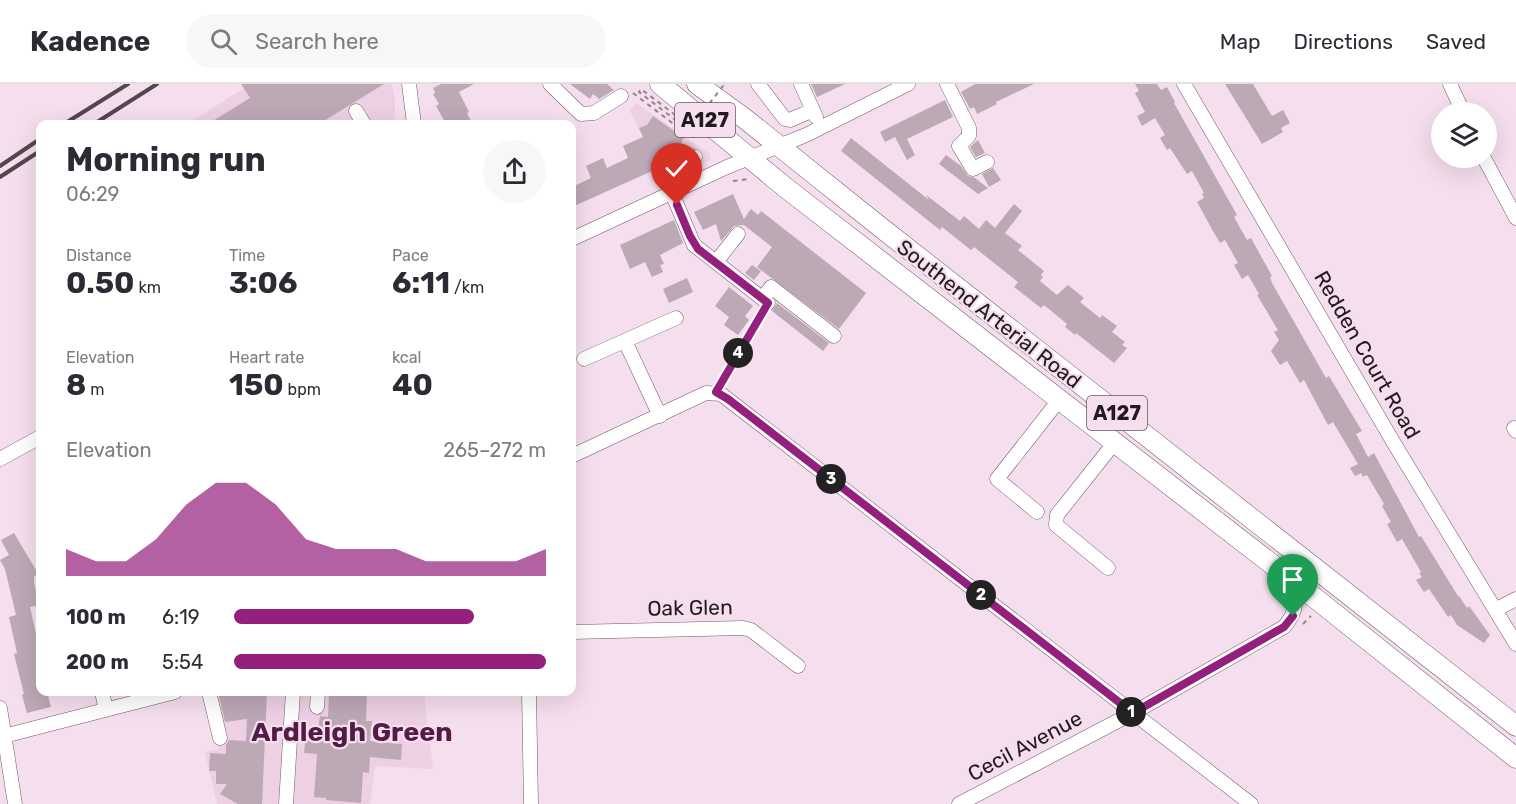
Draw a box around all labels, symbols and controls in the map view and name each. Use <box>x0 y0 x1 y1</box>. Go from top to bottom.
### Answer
search box <box>186 14 606 68</box>
text: Kadence <box>30 25 150 58</box>
icon: search <box>207 25 240 58</box>
text: Search here <box>255 28 379 55</box>
text: Map <box>1220 29 1261 54</box>
text: Directions <box>1294 29 1393 54</box>
text: Saved <box>1426 29 1486 54</box>
map controls <box>1431 102 1497 168</box>
button: layers <box>1431 102 1497 168</box>
road number: A127 <box>675 103 735 137</box>
text: Morning run <box>66 140 266 179</box>
button: share <box>483 140 546 203</box>
pin <box>651 143 702 205</box>
icon: check <box>660 152 693 185</box>
text: 06:29 <box>66 182 119 206</box>
street label: Southend Arterial Road <box>892 234 1086 393</box>
text: Distance <box>66 246 132 265</box>
text: Time <box>229 246 265 265</box>
text: Pace <box>392 246 429 265</box>
text: 0.50 <box>66 265 135 301</box>
text: 3:06 <box>229 265 297 301</box>
text: 6:11 <box>392 265 450 301</box>
street label: Redden Court Road <box>1309 266 1426 443</box>
text: km <box>135 278 161 297</box>
text: /km <box>450 278 484 297</box>
pin: 4 <box>723 338 753 368</box>
text: 4 <box>733 343 743 362</box>
text: Elevation <box>66 348 135 367</box>
text: Heart rate <box>229 348 304 367</box>
text: kcal <box>392 348 421 367</box>
text: 8 <box>66 367 86 403</box>
text: 150 <box>229 367 284 403</box>
text: 40 <box>392 367 433 403</box>
text: m <box>86 380 104 399</box>
text: bpm <box>284 380 321 399</box>
road number: A127 <box>1087 396 1147 430</box>
text: Elevation <box>66 438 152 462</box>
text: 265–272 m <box>443 438 546 462</box>
pin: 3 <box>816 464 846 494</box>
text: 3 <box>826 469 836 488</box>
pin <box>1267 554 1318 616</box>
icon: arrive <box>1276 563 1309 596</box>
pin: 2 <box>966 580 996 610</box>
text: 2 <box>976 585 986 604</box>
street label: Oak Glen <box>647 594 733 621</box>
text: 100 m <box>66 605 126 629</box>
text: 6:19 <box>162 605 200 629</box>
text: 200 m <box>66 650 129 674</box>
text: 5:54 <box>162 650 203 674</box>
pin: 1 <box>1116 697 1146 727</box>
text: 1 <box>1127 702 1135 721</box>
street label: Cecil Avenue <box>963 705 1086 786</box>
district label: Ardleigh Green <box>251 716 453 748</box>

